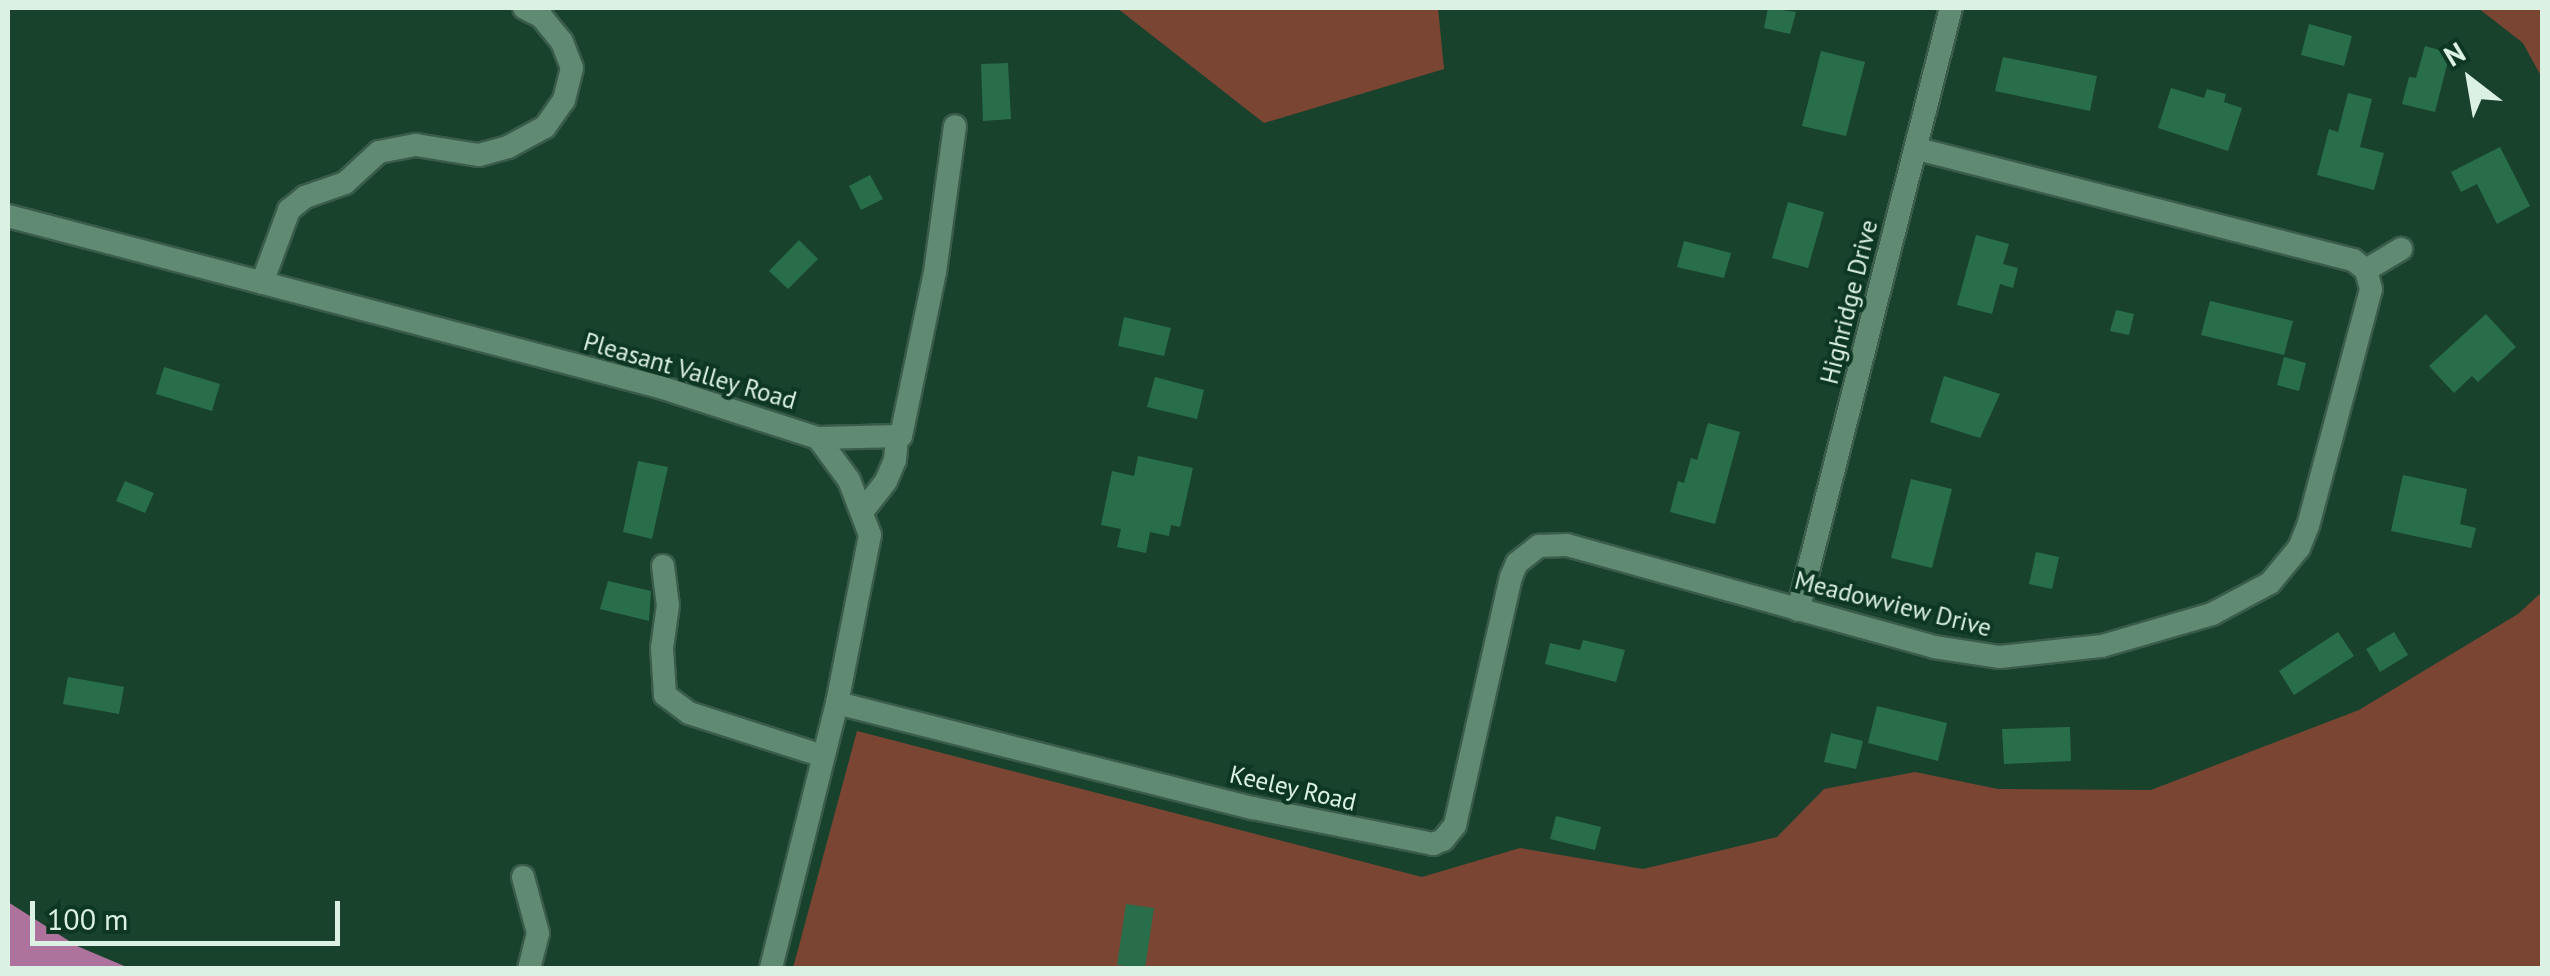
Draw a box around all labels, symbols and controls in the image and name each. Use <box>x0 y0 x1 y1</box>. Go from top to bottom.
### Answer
north arrow <box>2420 30 2520 130</box>
text: N <box>2437 33 2472 74</box>
street label: Highridge Drive <box>1814 217 1884 387</box>
street label: Pleasant Valley Road <box>579 326 801 416</box>
street label: Meadowview Drive <box>1791 565 1995 643</box>
street label: Keeley Road <box>1226 759 1360 817</box>
scale bar <box>35 881 345 943</box>
text: 100 m <box>47 899 128 938</box>

